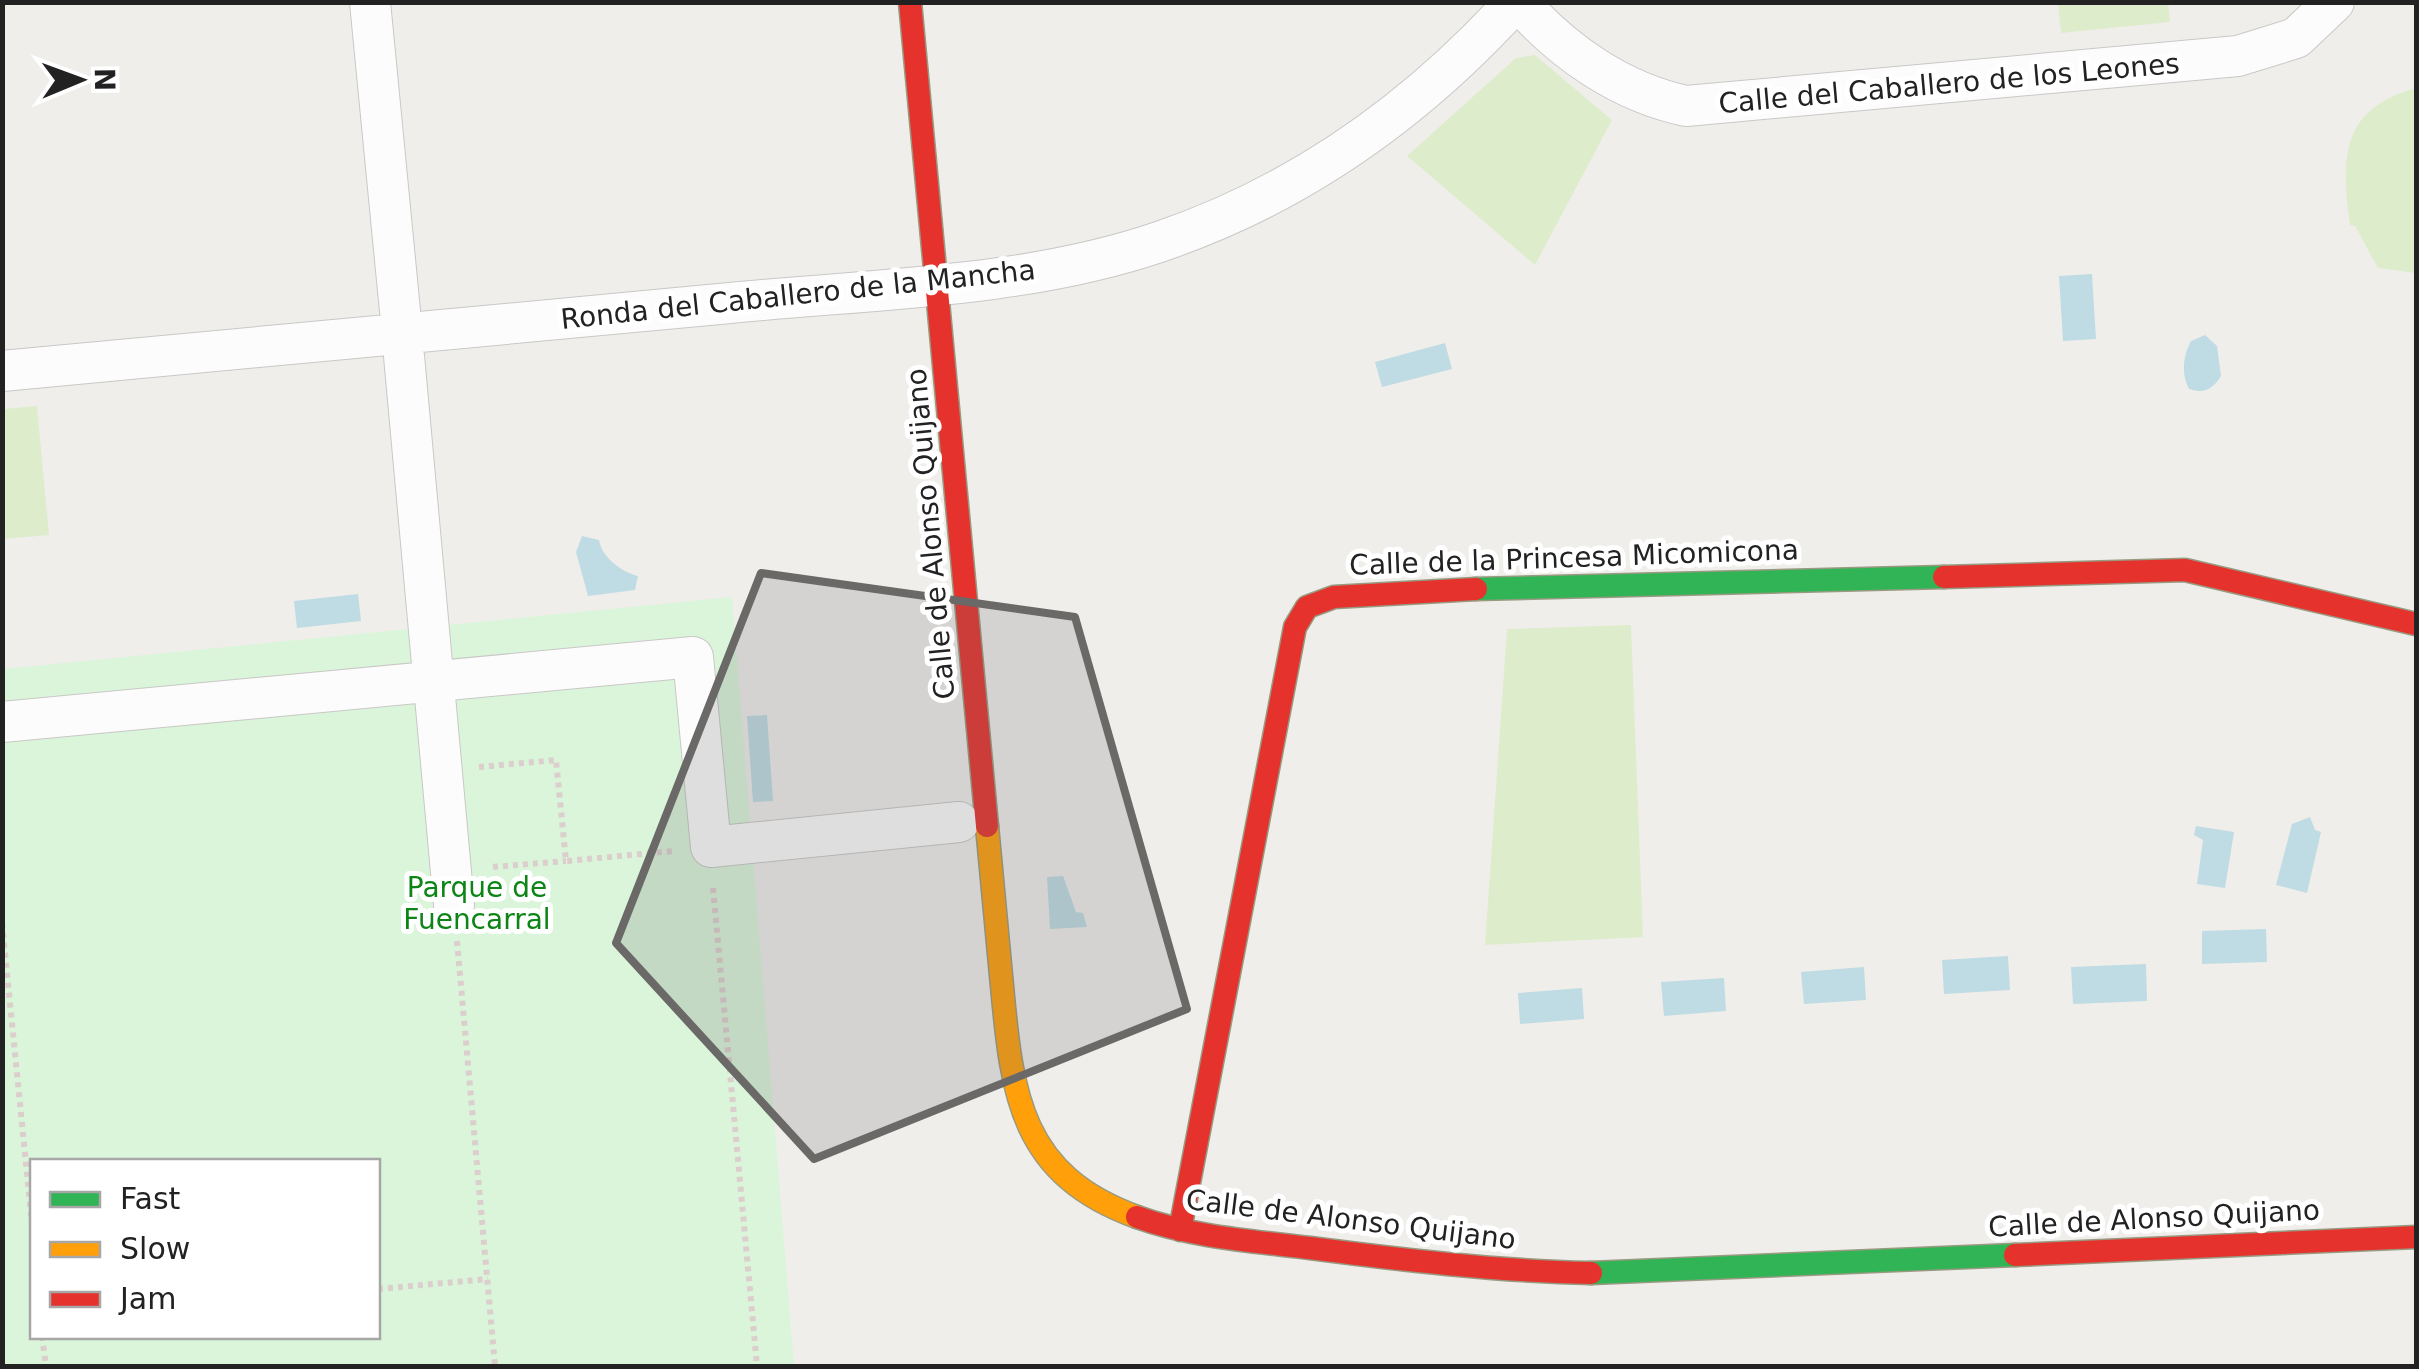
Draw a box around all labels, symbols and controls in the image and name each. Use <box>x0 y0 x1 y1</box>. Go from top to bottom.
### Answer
north arrow <box>30 30 130 130</box>
street label: Calle del Caballero de los Leones <box>1717 47 2181 120</box>
text: N <box>88 68 121 92</box>
street label: Ronda del Caballero de la Mancha <box>559 253 1037 336</box>
street label: Calle de Alonso Quijano <box>900 367 961 701</box>
street label: Calle de la Princesa Micomicona <box>1349 533 1799 582</box>
park label: Parque de Fuencarral <box>403 871 551 936</box>
legend <box>30 1159 380 1339</box>
text: Fast <box>120 1181 181 1216</box>
street label: Calle de Alonso Quijano <box>1184 1183 1518 1256</box>
street label: Calle de Alonso Quijano <box>1987 1193 2321 1244</box>
text: Slow <box>120 1231 190 1266</box>
text: Jam <box>118 1281 176 1316</box>

